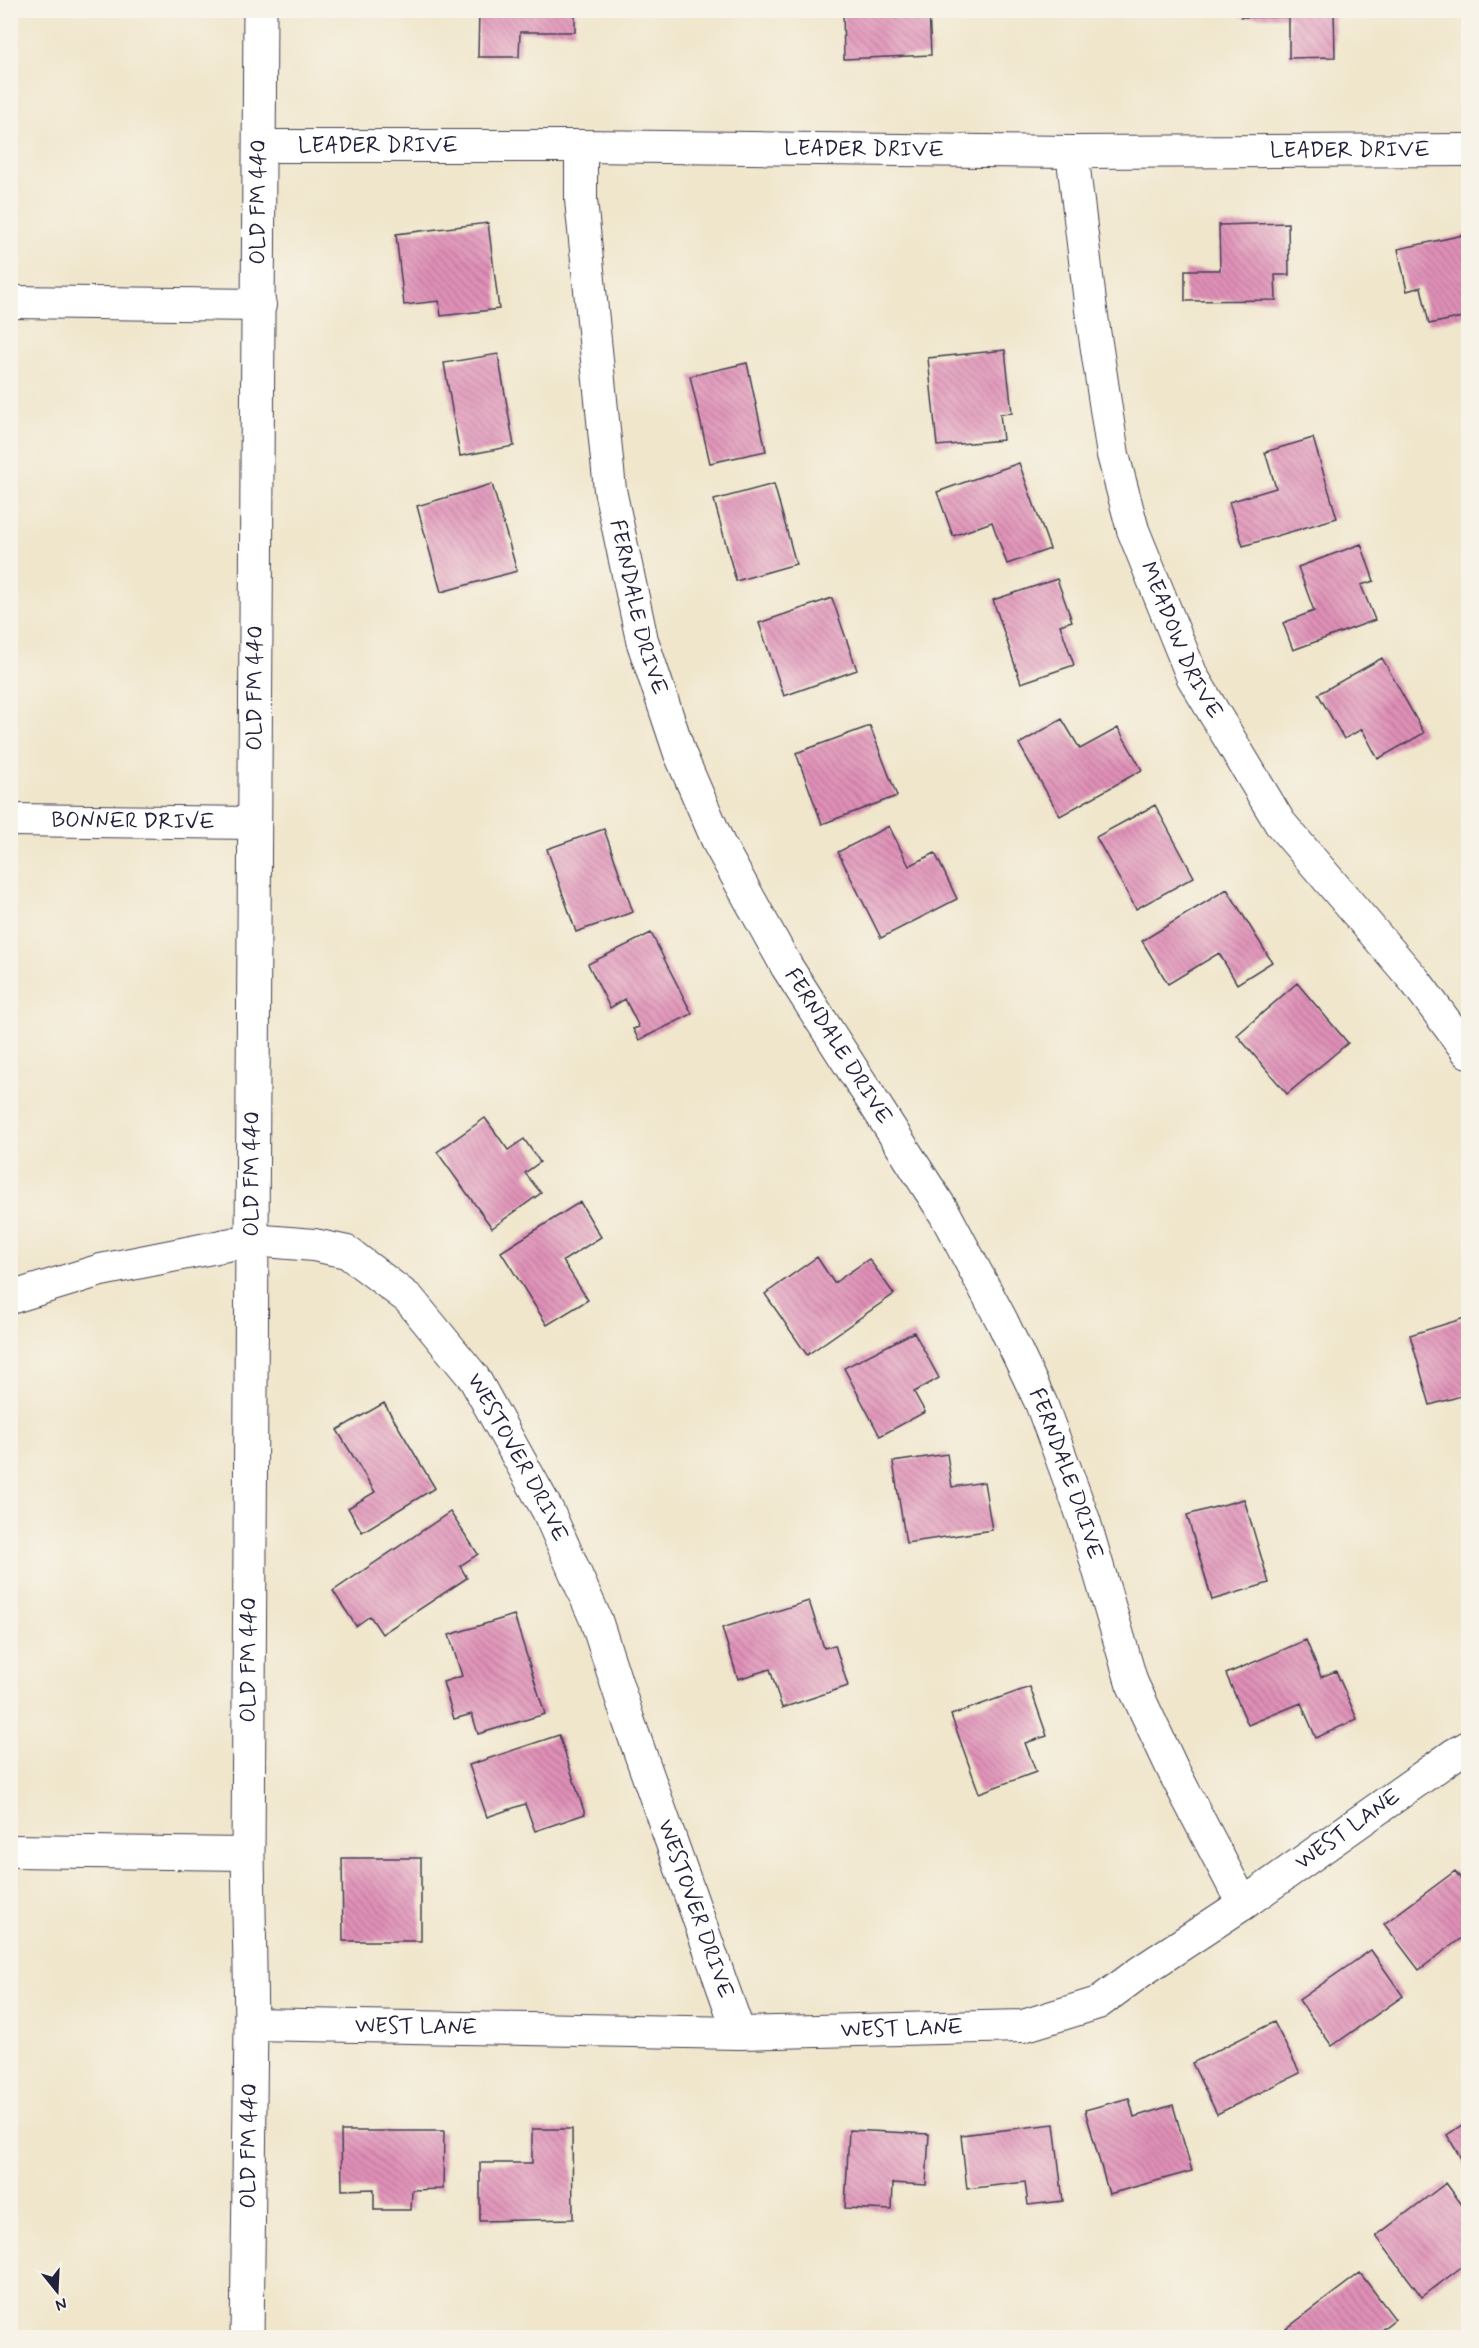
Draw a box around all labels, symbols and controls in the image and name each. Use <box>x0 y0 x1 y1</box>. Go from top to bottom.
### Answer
street label: LEADER DRIVE <box>298 132 458 160</box>
street label: LEADER DRIVE <box>784 134 944 164</box>
street label: LEADER DRIVE <box>1270 136 1430 165</box>
street label: OLD FM 440 <box>244 139 273 265</box>
street label: FERNDALE DRIVE <box>603 517 673 699</box>
street label: MEADOW DRIVE <box>1133 558 1229 724</box>
street label: OLD FM 440 <box>241 625 270 751</box>
street label: BONNER DRIVE <box>51 807 215 837</box>
street label: FERNDALE DRIVE <box>778 963 898 1130</box>
street label: OLD FM 440 <box>238 1111 267 1237</box>
street label: WESTOVER DRIVE <box>460 1369 574 1546</box>
street label: FERNDALE DRIVE <box>1022 1384 1109 1563</box>
street label: OLD FM 440 <box>235 1597 264 1723</box>
street label: WEST LANE <box>1290 1783 1406 1876</box>
street label: WESTOVER DRIVE <box>651 1816 740 2002</box>
street label: WEST LANE <box>355 2012 477 2042</box>
street label: WEST LANE <box>840 2013 963 2044</box>
street label: OLD FM 440 <box>235 2083 264 2209</box>
north arrow <box>27 2261 87 2321</box>
text: N <box>53 2292 69 2315</box>

